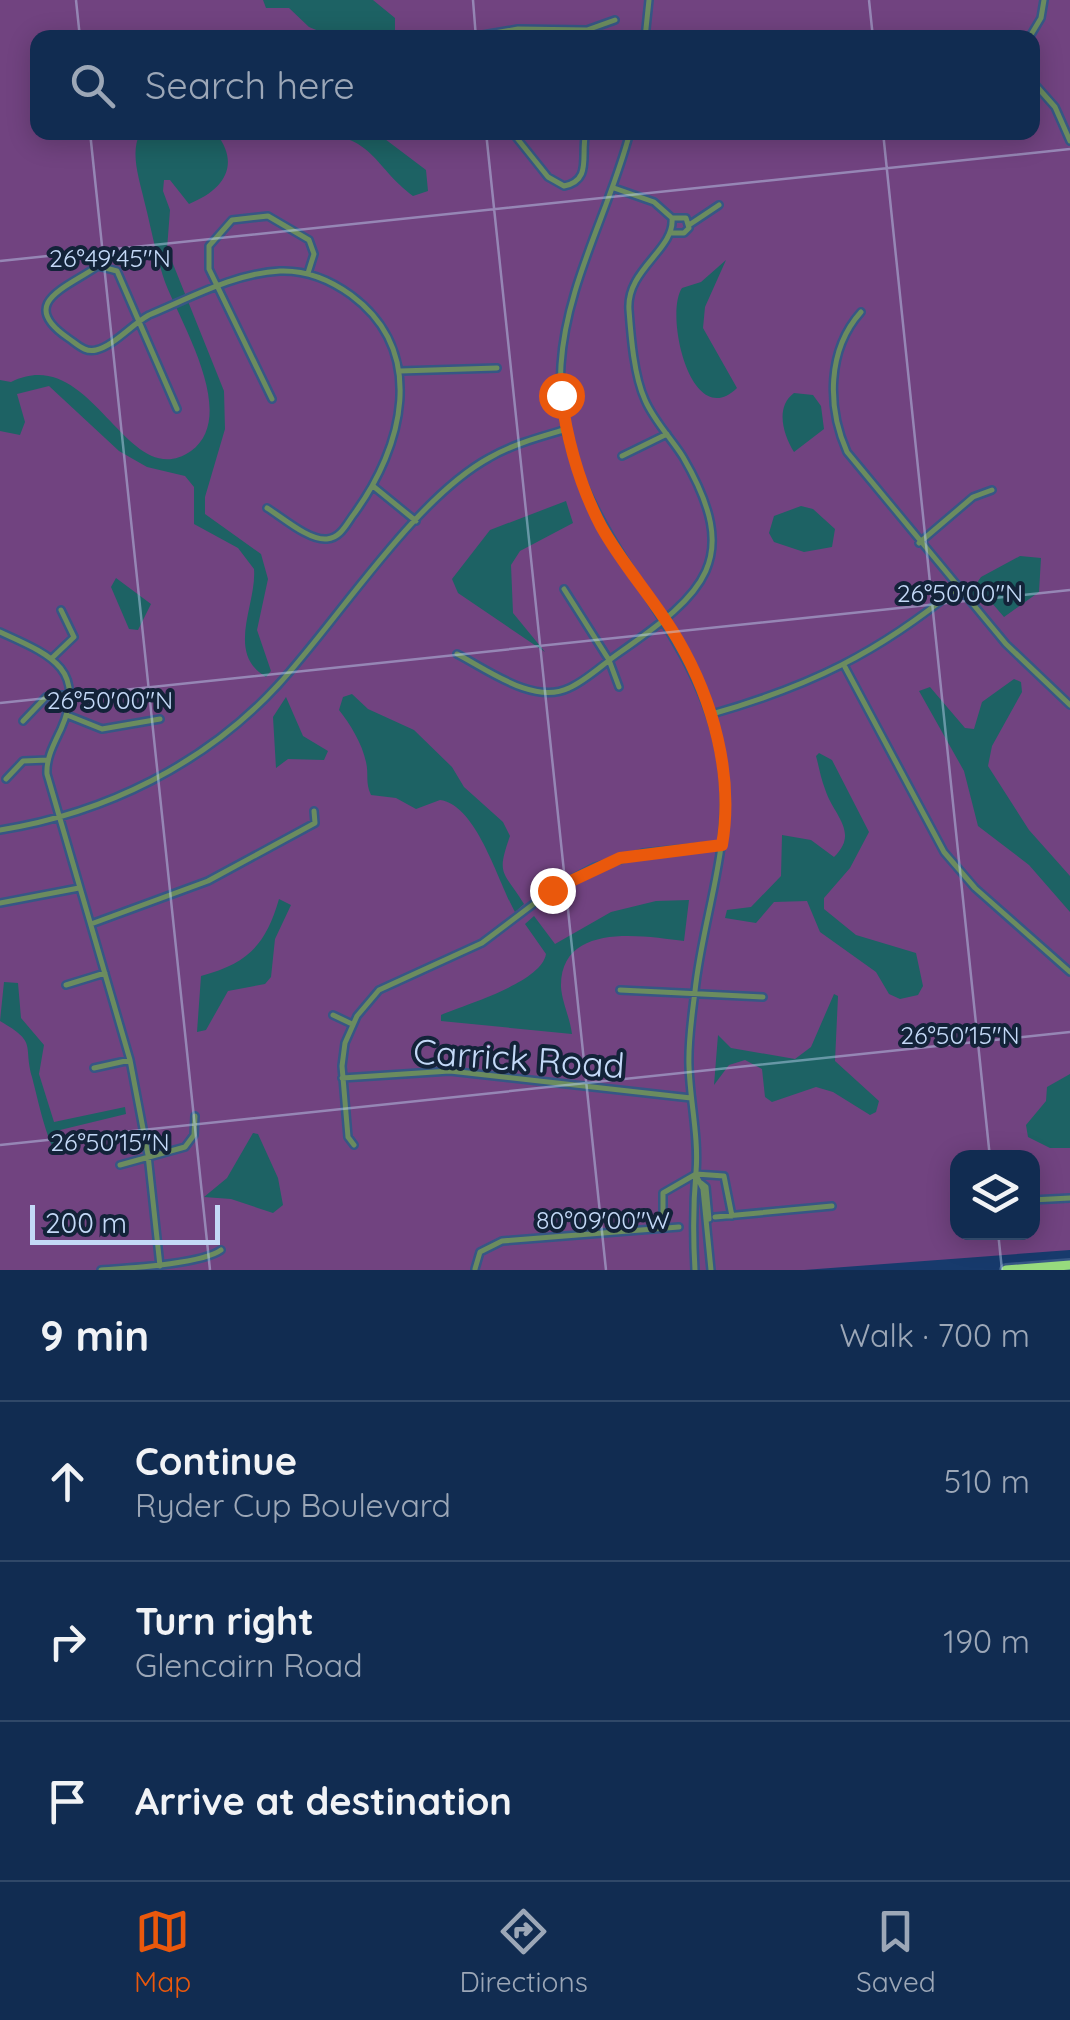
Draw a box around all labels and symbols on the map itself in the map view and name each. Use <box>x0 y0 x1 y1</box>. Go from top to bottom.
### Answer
text: 26°49'45"N <box>49 242 171 273</box>
route start <box>539 373 585 419</box>
text: 26°50'00"N <box>897 577 1023 608</box>
text: 26°50'00"N <box>47 684 173 715</box>
route end <box>530 868 576 914</box>
text: 26°50'15"N <box>900 1019 1020 1050</box>
street label: Carrick Road <box>412 1029 626 1087</box>
text: 26°50'15"N <box>50 1126 170 1157</box>
scale bar <box>30 1200 220 1244</box>
text: 80°09'00"W <box>536 1204 670 1235</box>

